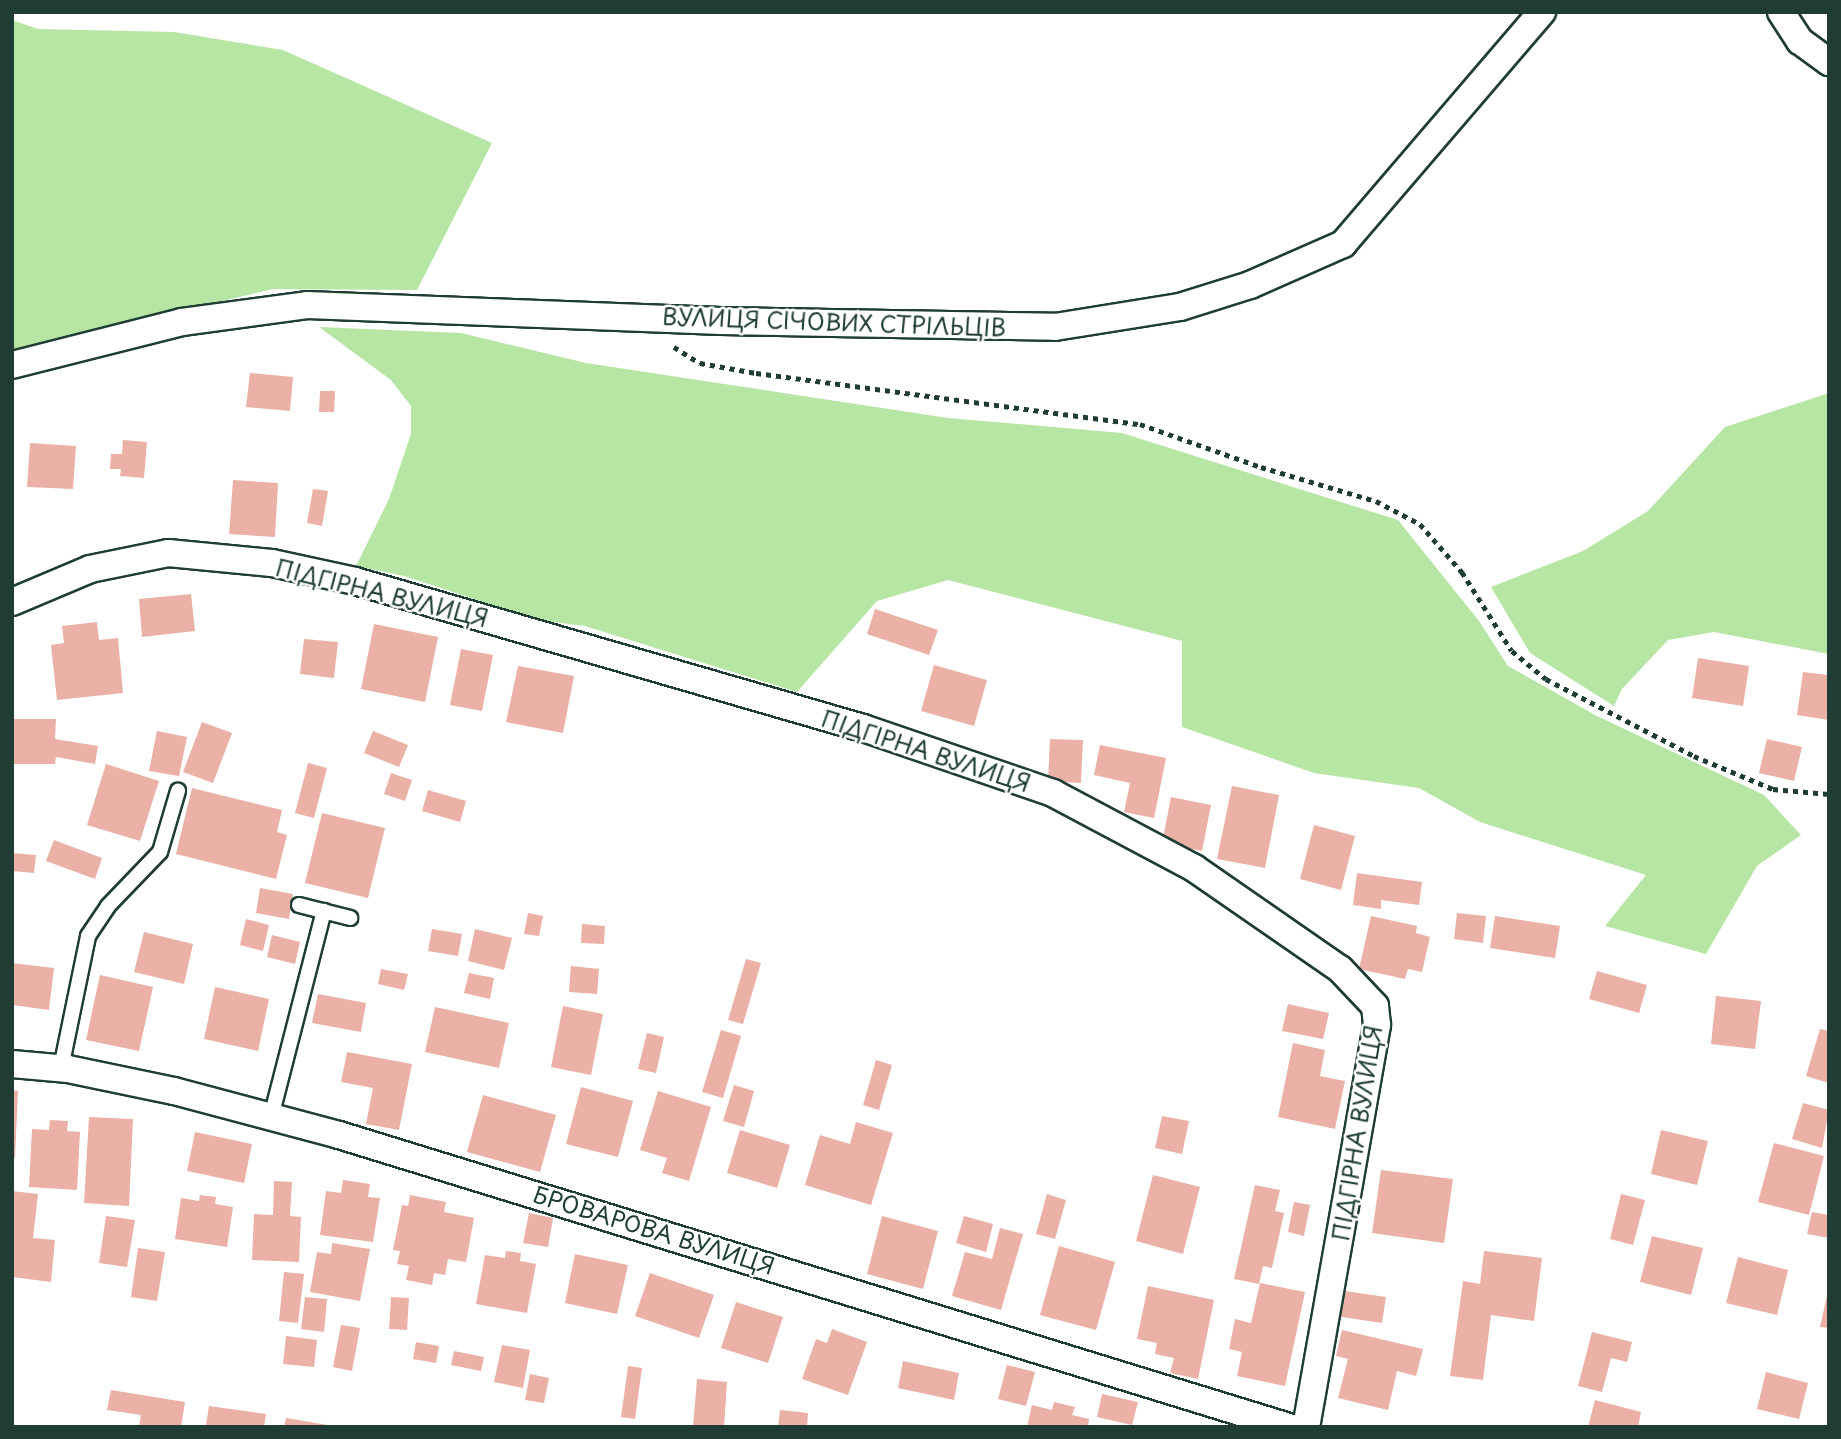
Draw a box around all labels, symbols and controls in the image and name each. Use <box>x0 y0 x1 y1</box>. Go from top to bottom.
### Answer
street label: ВУЛИЦЯ СІЧОВИХ СТРІЛЬЦІВ <box>661 302 1007 342</box>
street label: ПІДГІРНА ВУЛИЦЯ <box>273 553 491 633</box>
street label: ПІДГІРНА ВУЛИЦЯ <box>818 704 1034 798</box>
street label: ПІДГІРНА ВУЛИЦЯ <box>1326 1023 1388 1243</box>
street label: БРОВАРОВА ВУЛИЦЯ <box>530 1180 778 1280</box>

